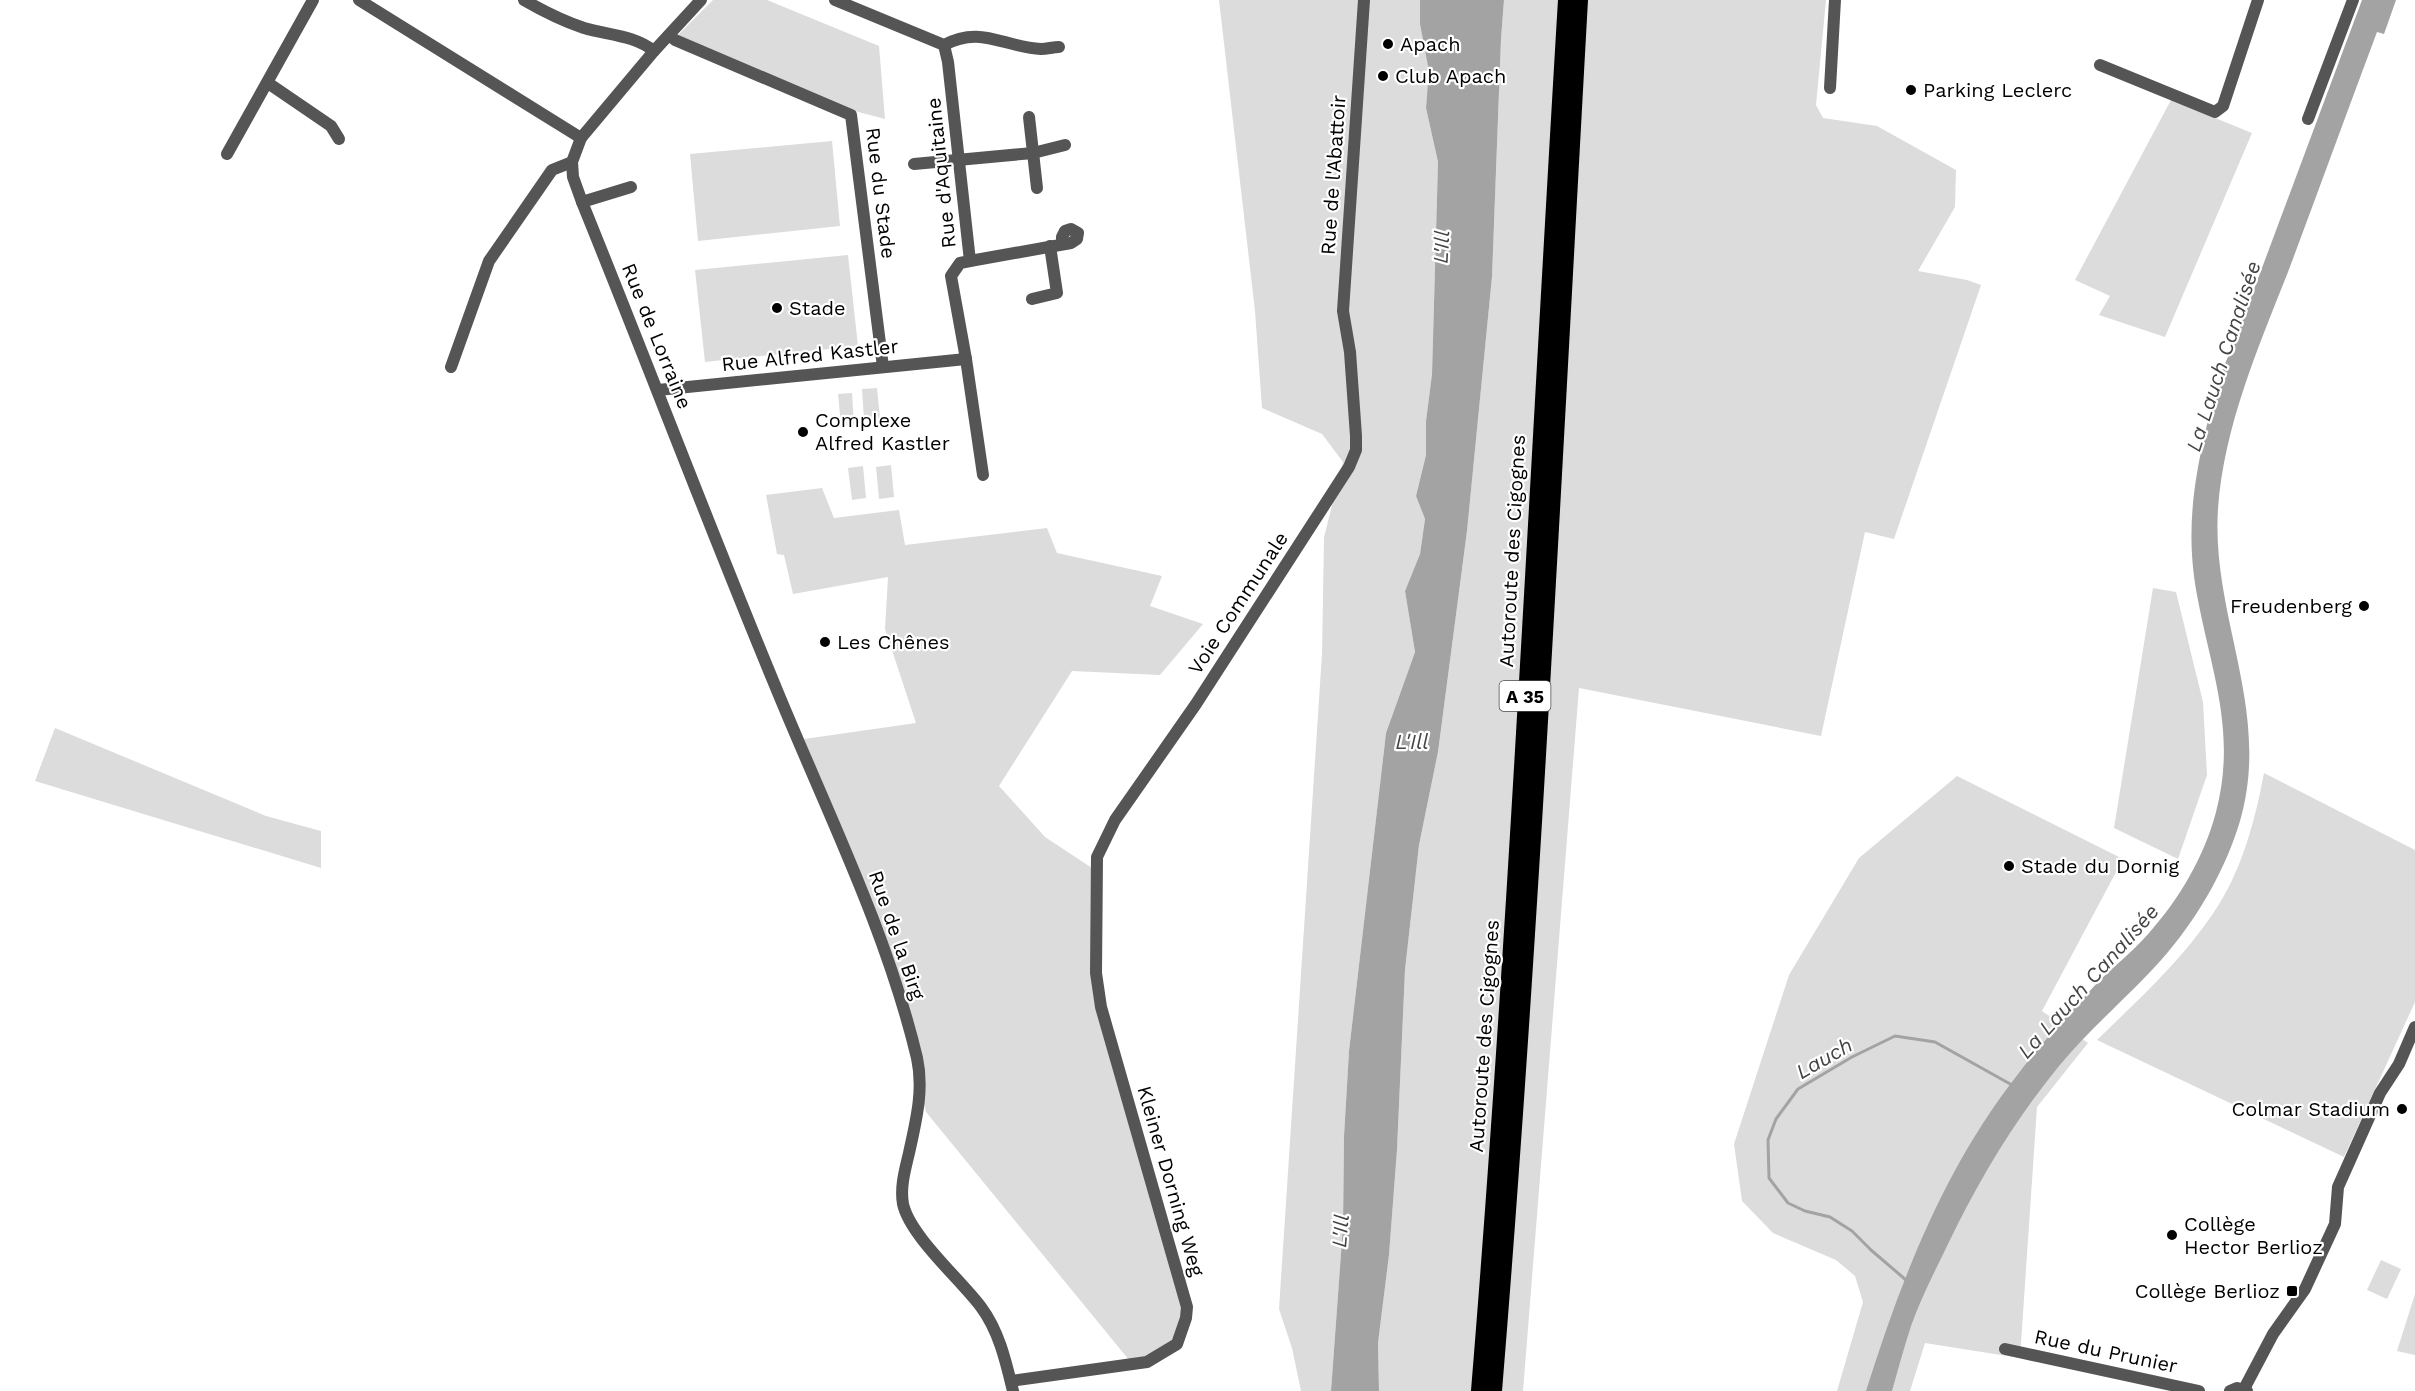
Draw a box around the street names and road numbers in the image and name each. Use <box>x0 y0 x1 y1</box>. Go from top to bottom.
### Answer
street label: Rue de l'Abattoir <box>1315 94 1351 256</box>
street label: Rue d'Aquitaine <box>921 97 961 249</box>
street label: Rue du Stade <box>861 126 901 260</box>
street label: Rue de Lorraine <box>617 260 697 412</box>
street label: Rue Alfred Kastler <box>720 334 900 376</box>
street label: Autoroute des Cigognes <box>1494 434 1530 668</box>
street label: Voie Communale <box>1183 527 1293 679</box>
road number: A 35 <box>1500 681 1550 711</box>
street label: Rue de la Birg <box>864 867 930 1003</box>
street label: Autoroute des Cigognes <box>1464 919 1504 1153</box>
street label: Kleiner Dorning Weg <box>1132 1083 1210 1279</box>
street label: Rue du Prunier <box>2032 1324 2180 1378</box>

